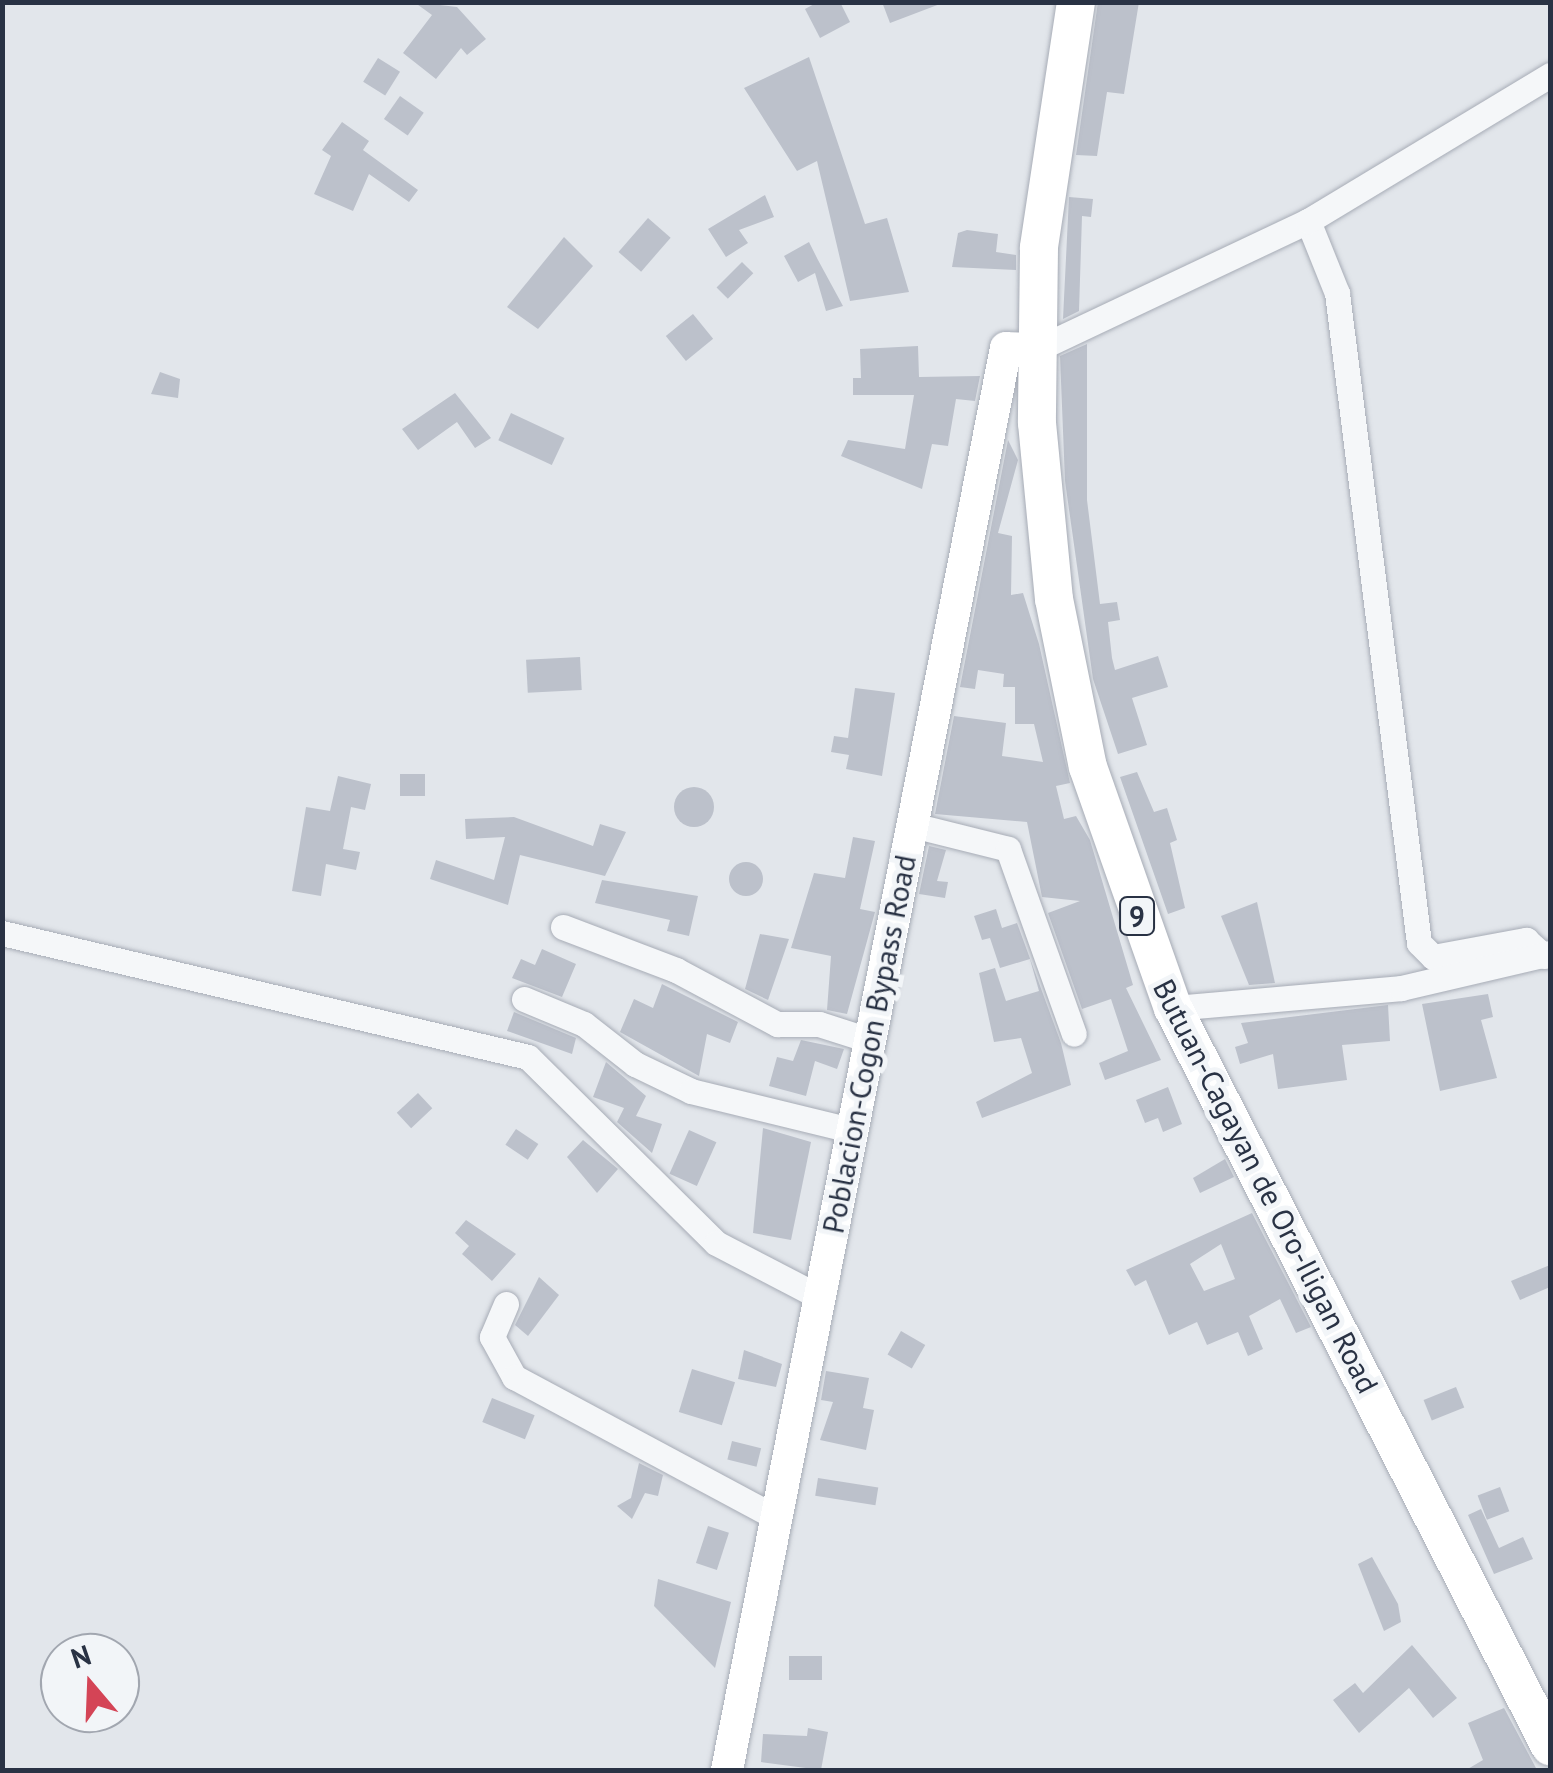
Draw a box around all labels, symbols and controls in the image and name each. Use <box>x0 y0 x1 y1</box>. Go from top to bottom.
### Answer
street label: Poblacion-Cogon Bypass Road <box>815 852 923 1236</box>
road number: 9 <box>1117 893 1157 939</box>
street label: Butuan-Cagayan de Oro-Iligan Road <box>1146 973 1386 1399</box>
north arrow <box>40 1633 140 1733</box>
text: N <box>66 1636 95 1677</box>

